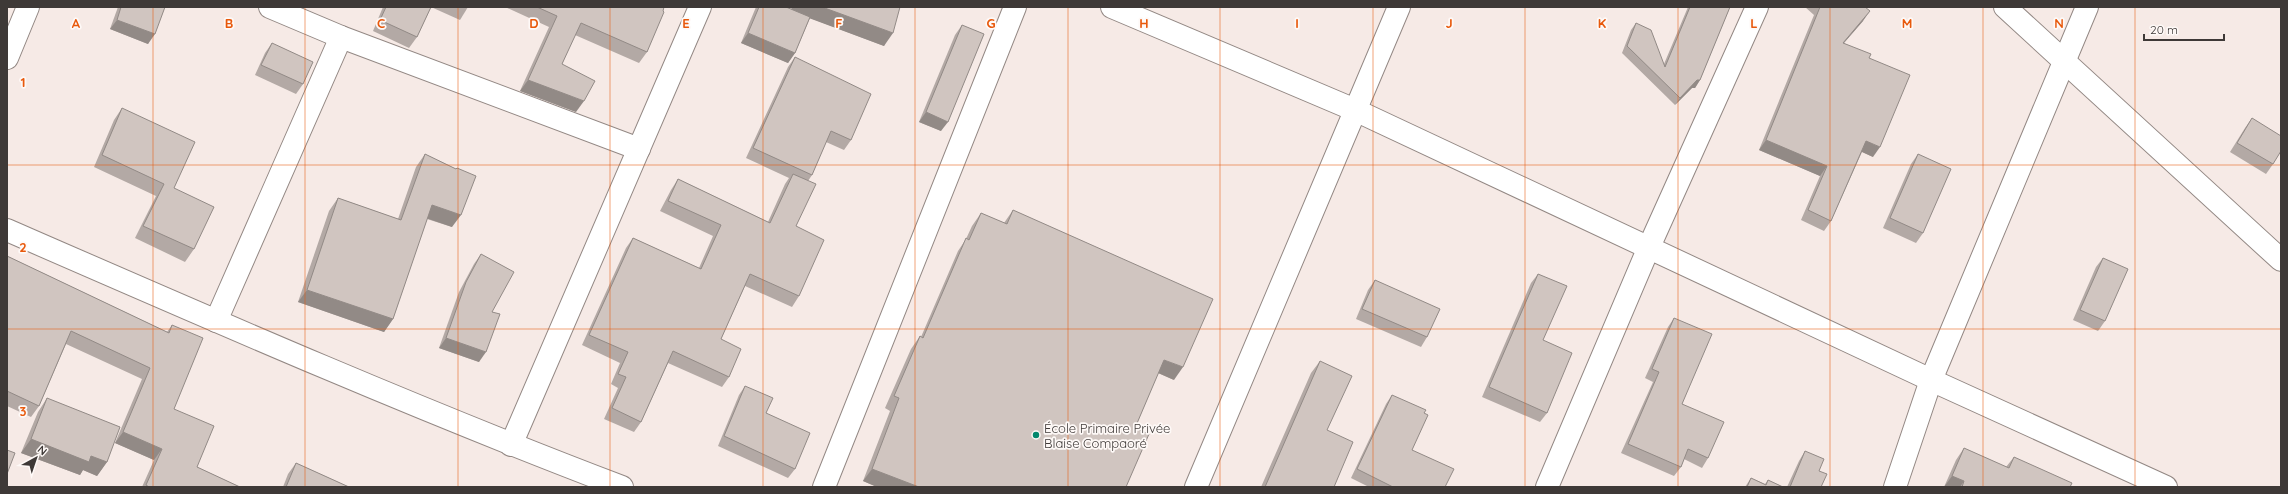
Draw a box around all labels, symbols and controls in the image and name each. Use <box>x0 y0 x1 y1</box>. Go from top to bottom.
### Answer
text: A <box>72 15 81 31</box>
text: B <box>225 15 233 31</box>
text: C <box>377 15 385 31</box>
text: D <box>529 15 539 31</box>
text: E <box>682 15 690 31</box>
text: F <box>835 15 843 31</box>
text: G <box>986 15 996 31</box>
text: H <box>1139 15 1149 31</box>
text: I <box>1295 15 1299 31</box>
text: J <box>1445 15 1453 31</box>
text: K <box>1598 15 1607 31</box>
text: L <box>1750 15 1758 31</box>
text: M <box>1902 15 1912 31</box>
text: N <box>2054 15 2064 31</box>
scale bar <box>2144 16 2224 42</box>
text: 20 m <box>2150 22 2178 37</box>
text: 1 <box>20 74 26 90</box>
text: 2 <box>19 239 27 255</box>
text: 3 <box>20 403 27 419</box>
place label: École Primaire Privée Blaise Compaoré <box>1044 420 1170 451</box>
marker: École Primaire Privée Blaise Compaoré <box>1031 430 1041 440</box>
north arrow <box>16 438 56 478</box>
text: N <box>35 442 50 458</box>

